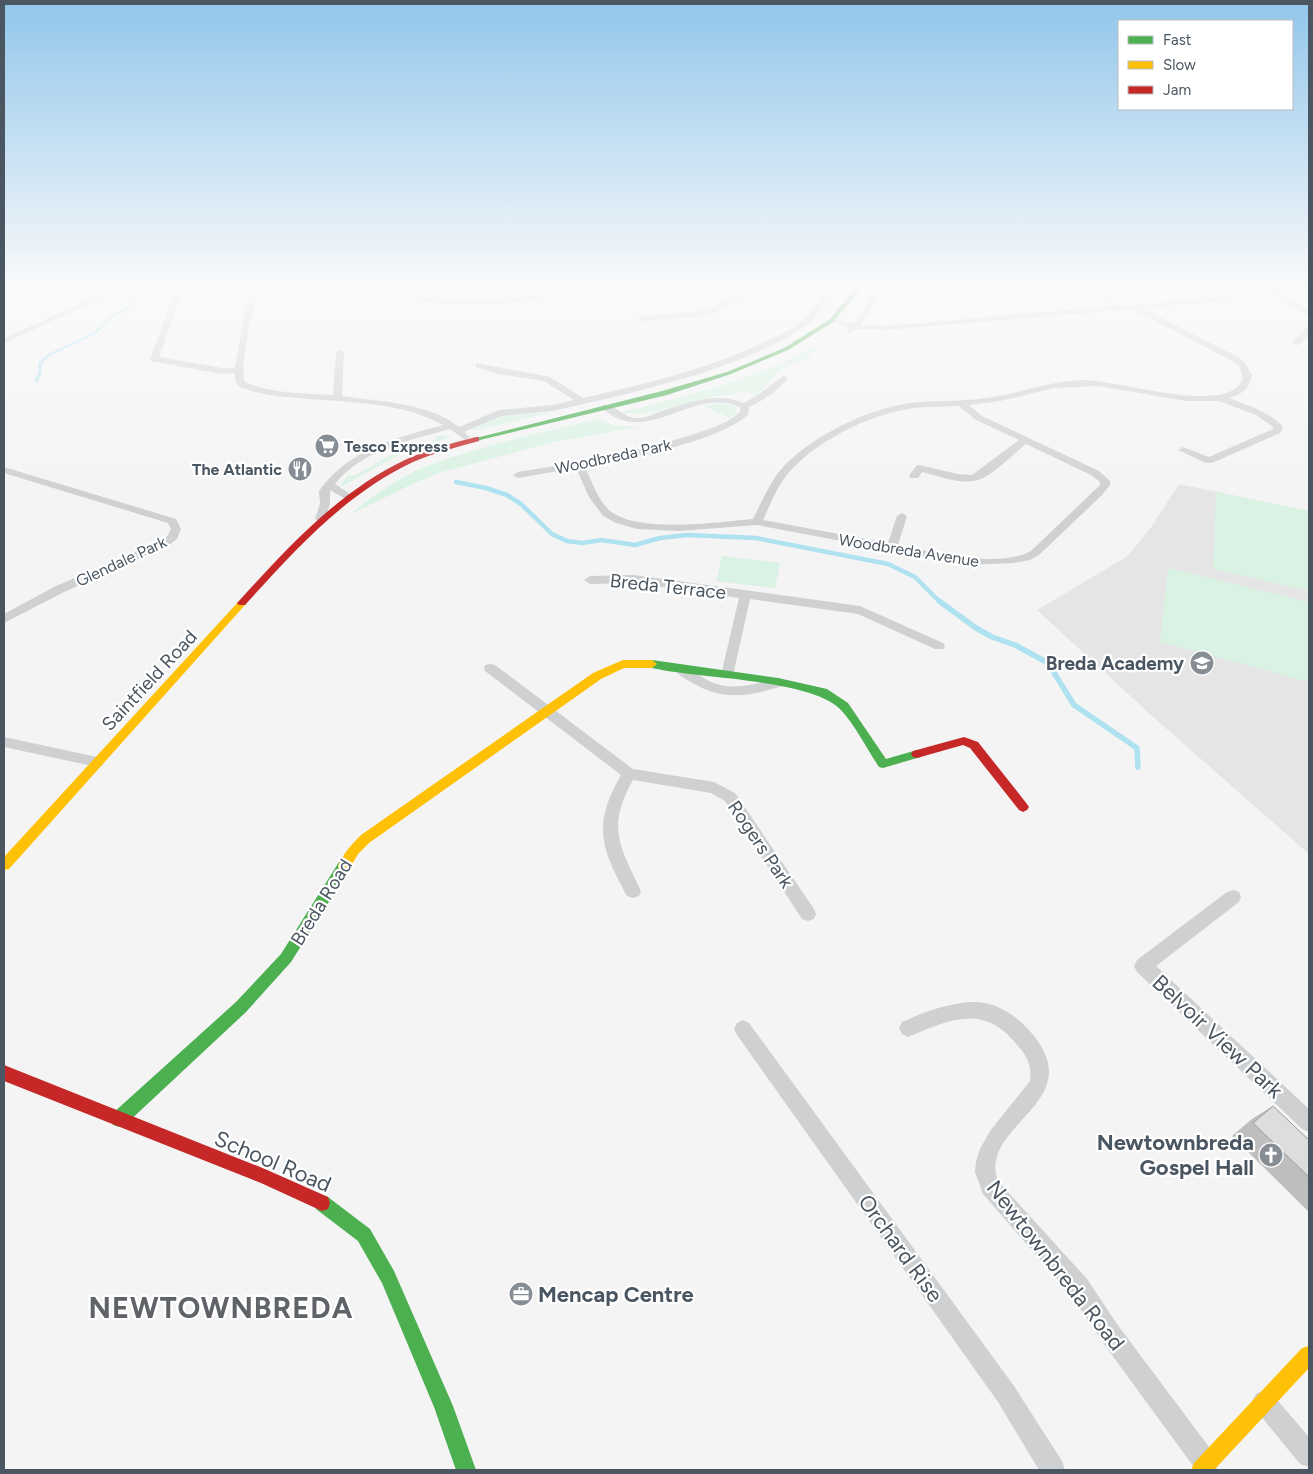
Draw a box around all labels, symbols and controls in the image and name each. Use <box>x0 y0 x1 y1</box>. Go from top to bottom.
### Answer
legend <box>1118 20 1293 110</box>
text: Fast <box>1163 31 1192 49</box>
text: Slow <box>1163 56 1196 74</box>
text: Jam <box>1163 81 1191 99</box>
supermarket icon: Tesco Express <box>314 433 340 459</box>
street label: Woodbreda Park <box>553 435 673 478</box>
place label: Tesco Express <box>344 437 448 456</box>
restaurant icon: The Atlantic <box>287 456 313 482</box>
place label: The Atlantic <box>192 460 282 479</box>
street label: Woodbreda Avenue <box>837 530 981 571</box>
street label: Glendale Park <box>73 532 170 591</box>
street label: Breda Terrace <box>609 569 727 604</box>
street label: Saintfield Road <box>97 625 202 735</box>
school or university icon: Breda Academy <box>1189 650 1215 676</box>
place label: Breda Academy <box>1046 652 1184 675</box>
street label: Rogers Park <box>723 796 799 893</box>
street label: Breda Road <box>286 855 357 950</box>
street label: Belvoir View Park <box>1147 969 1289 1104</box>
street label: School Road <box>210 1125 335 1198</box>
place label: Newtownbreda Gospel Hall <box>1097 1129 1254 1181</box>
church icon: Newtownbreda Gospel Hall <box>1258 1142 1284 1168</box>
street label: Newtownbreda Road <box>981 1175 1131 1356</box>
street label: Orchard Rise <box>852 1189 949 1308</box>
office icon: Mencap Centre <box>508 1281 534 1307</box>
place label: Mencap Centre <box>538 1281 694 1308</box>
district label: NEWTOWNBREDA <box>89 1290 353 1325</box>

